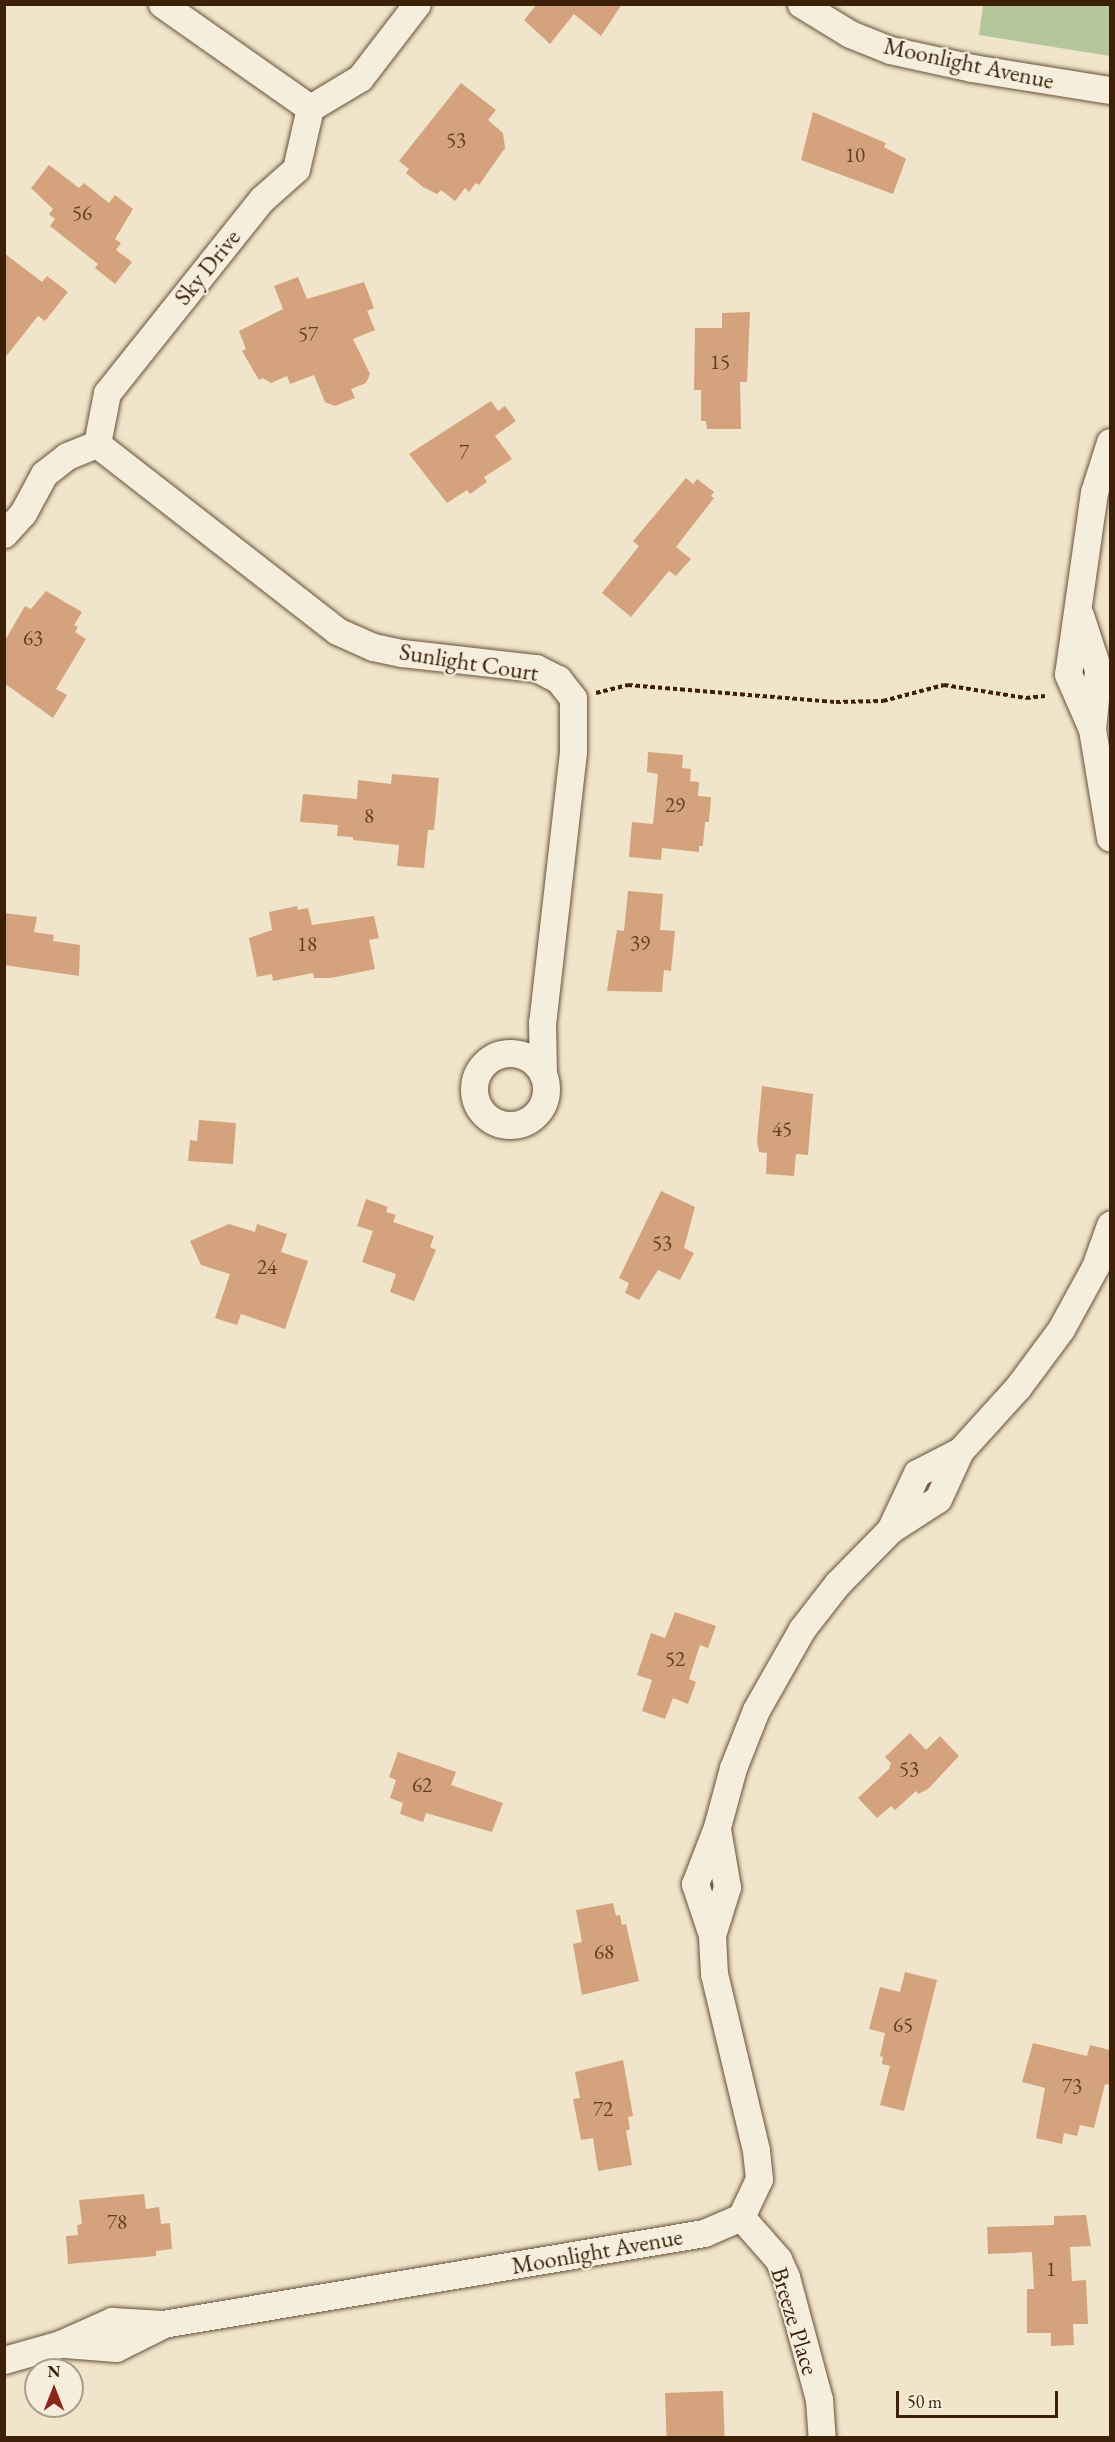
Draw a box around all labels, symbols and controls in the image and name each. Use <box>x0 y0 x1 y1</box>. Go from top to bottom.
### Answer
street label: Moonlight Avenue <box>881 31 1057 95</box>
house number: 53 <box>446 127 466 153</box>
house number: 10 <box>845 142 865 168</box>
house number: 56 <box>72 200 92 226</box>
street label: Sky Drive <box>168 223 246 311</box>
house number: 57 <box>298 321 318 347</box>
house number: 15 <box>710 349 730 375</box>
house number: 7 <box>459 439 469 465</box>
house number: 63 <box>23 625 43 651</box>
street label: Sunlight Court <box>397 637 541 687</box>
house number: 29 <box>665 792 685 818</box>
house number: 8 <box>364 803 374 829</box>
house number: 39 <box>630 930 650 956</box>
house number: 18 <box>297 931 317 957</box>
house number: 45 <box>772 1116 792 1142</box>
house number: 53 <box>652 1230 672 1256</box>
house number: 24 <box>257 1254 277 1280</box>
house number: 52 <box>665 1646 685 1672</box>
house number: 53 <box>899 1756 919 1782</box>
house number: 62 <box>412 1772 432 1798</box>
house number: 68 <box>594 1939 614 1965</box>
house number: 65 <box>893 2012 913 2038</box>
house number: 73 <box>1062 2073 1082 2099</box>
house number: 72 <box>593 2096 613 2122</box>
house number: 78 <box>107 2209 127 2235</box>
street label: Moonlight Avenue <box>509 2222 685 2280</box>
house number: 1 <box>1046 2256 1056 2282</box>
street label: Breeze Place <box>765 2264 825 2378</box>
north arrow <box>24 2358 84 2418</box>
text: N <box>48 2361 60 2382</box>
scale bar <box>899 2379 1061 2417</box>
text: 50 m <box>907 2390 942 2413</box>

